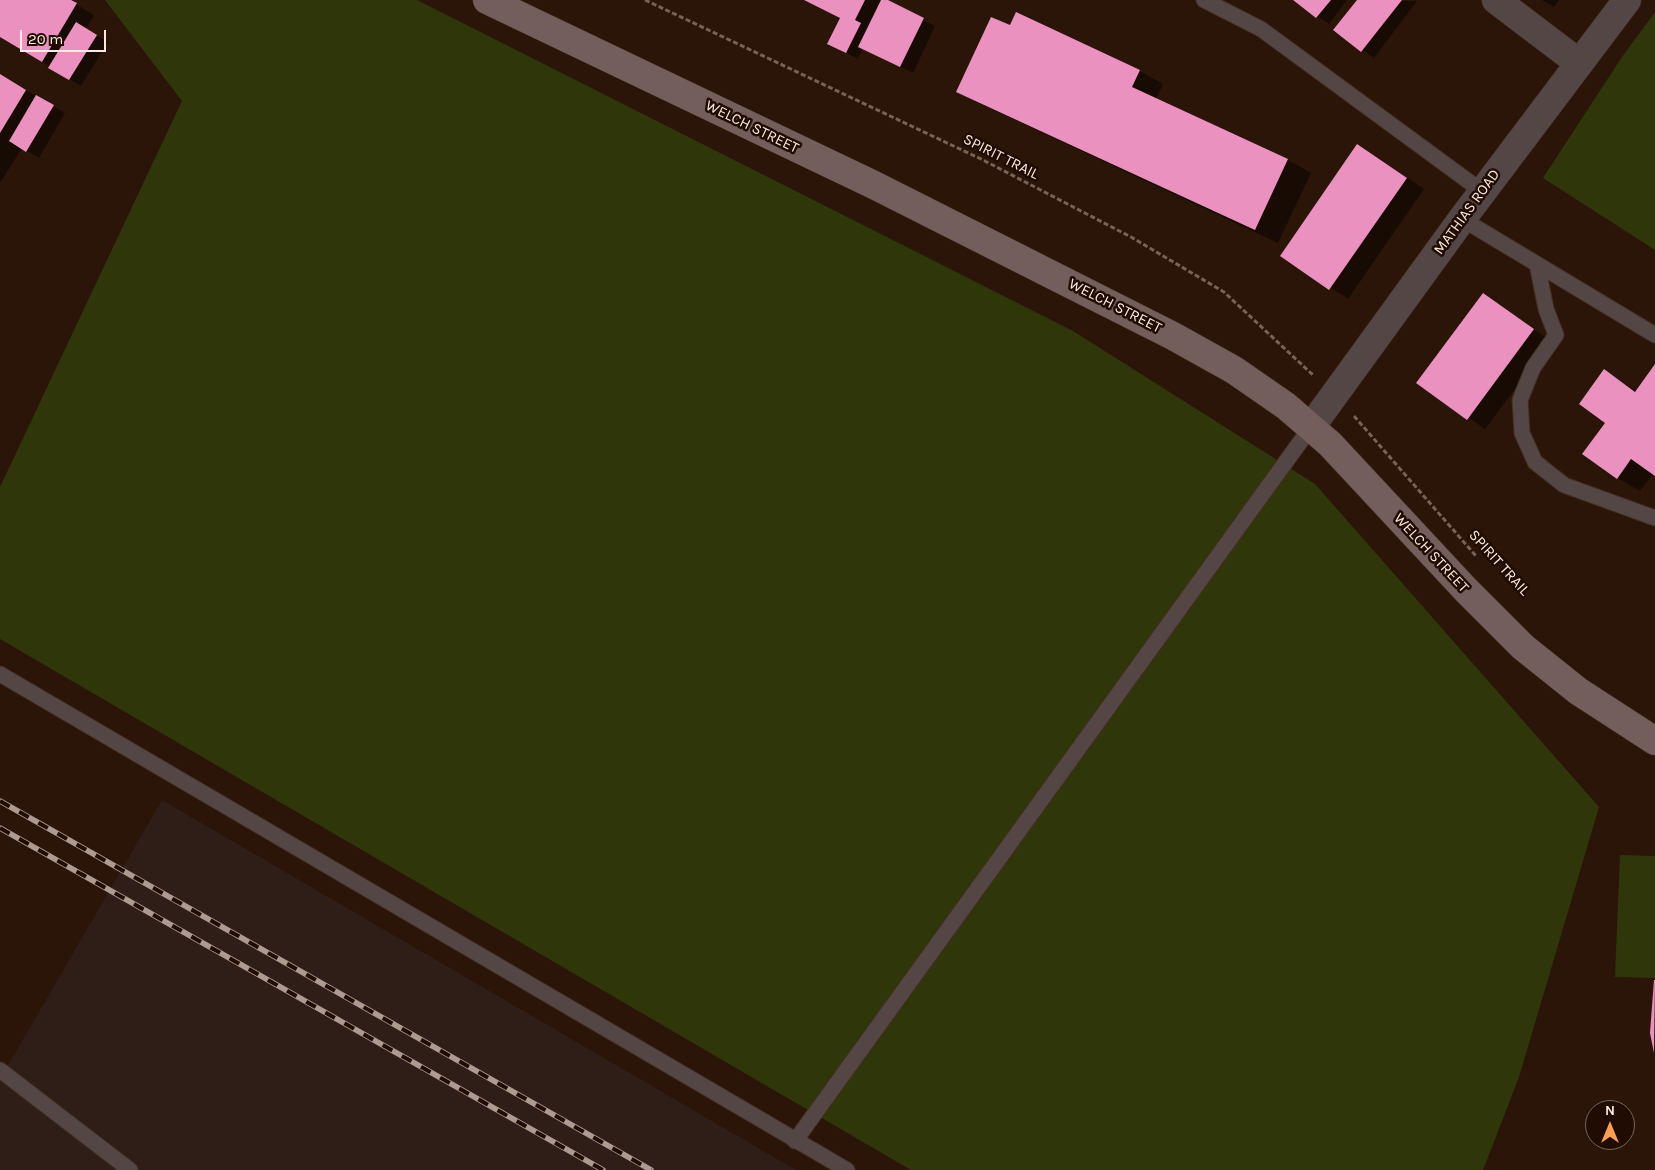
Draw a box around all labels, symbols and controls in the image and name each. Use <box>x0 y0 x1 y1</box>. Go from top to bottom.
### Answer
scale bar <box>22 20 109 52</box>
text: 20 m <box>28 30 63 48</box>
street label: WELCH STREET <box>702 97 802 157</box>
street label: SPIRIT TRAIL <box>960 130 1042 184</box>
street label: MATHIAS ROAD <box>1430 166 1504 258</box>
street label: WELCH STREET <box>1066 275 1164 337</box>
street label: WELCH STREET <box>1390 510 1472 596</box>
street label: SPIRIT TRAIL <box>1465 526 1533 600</box>
north arrow <box>1585 1100 1635 1150</box>
text: N <box>1605 1102 1615 1119</box>

